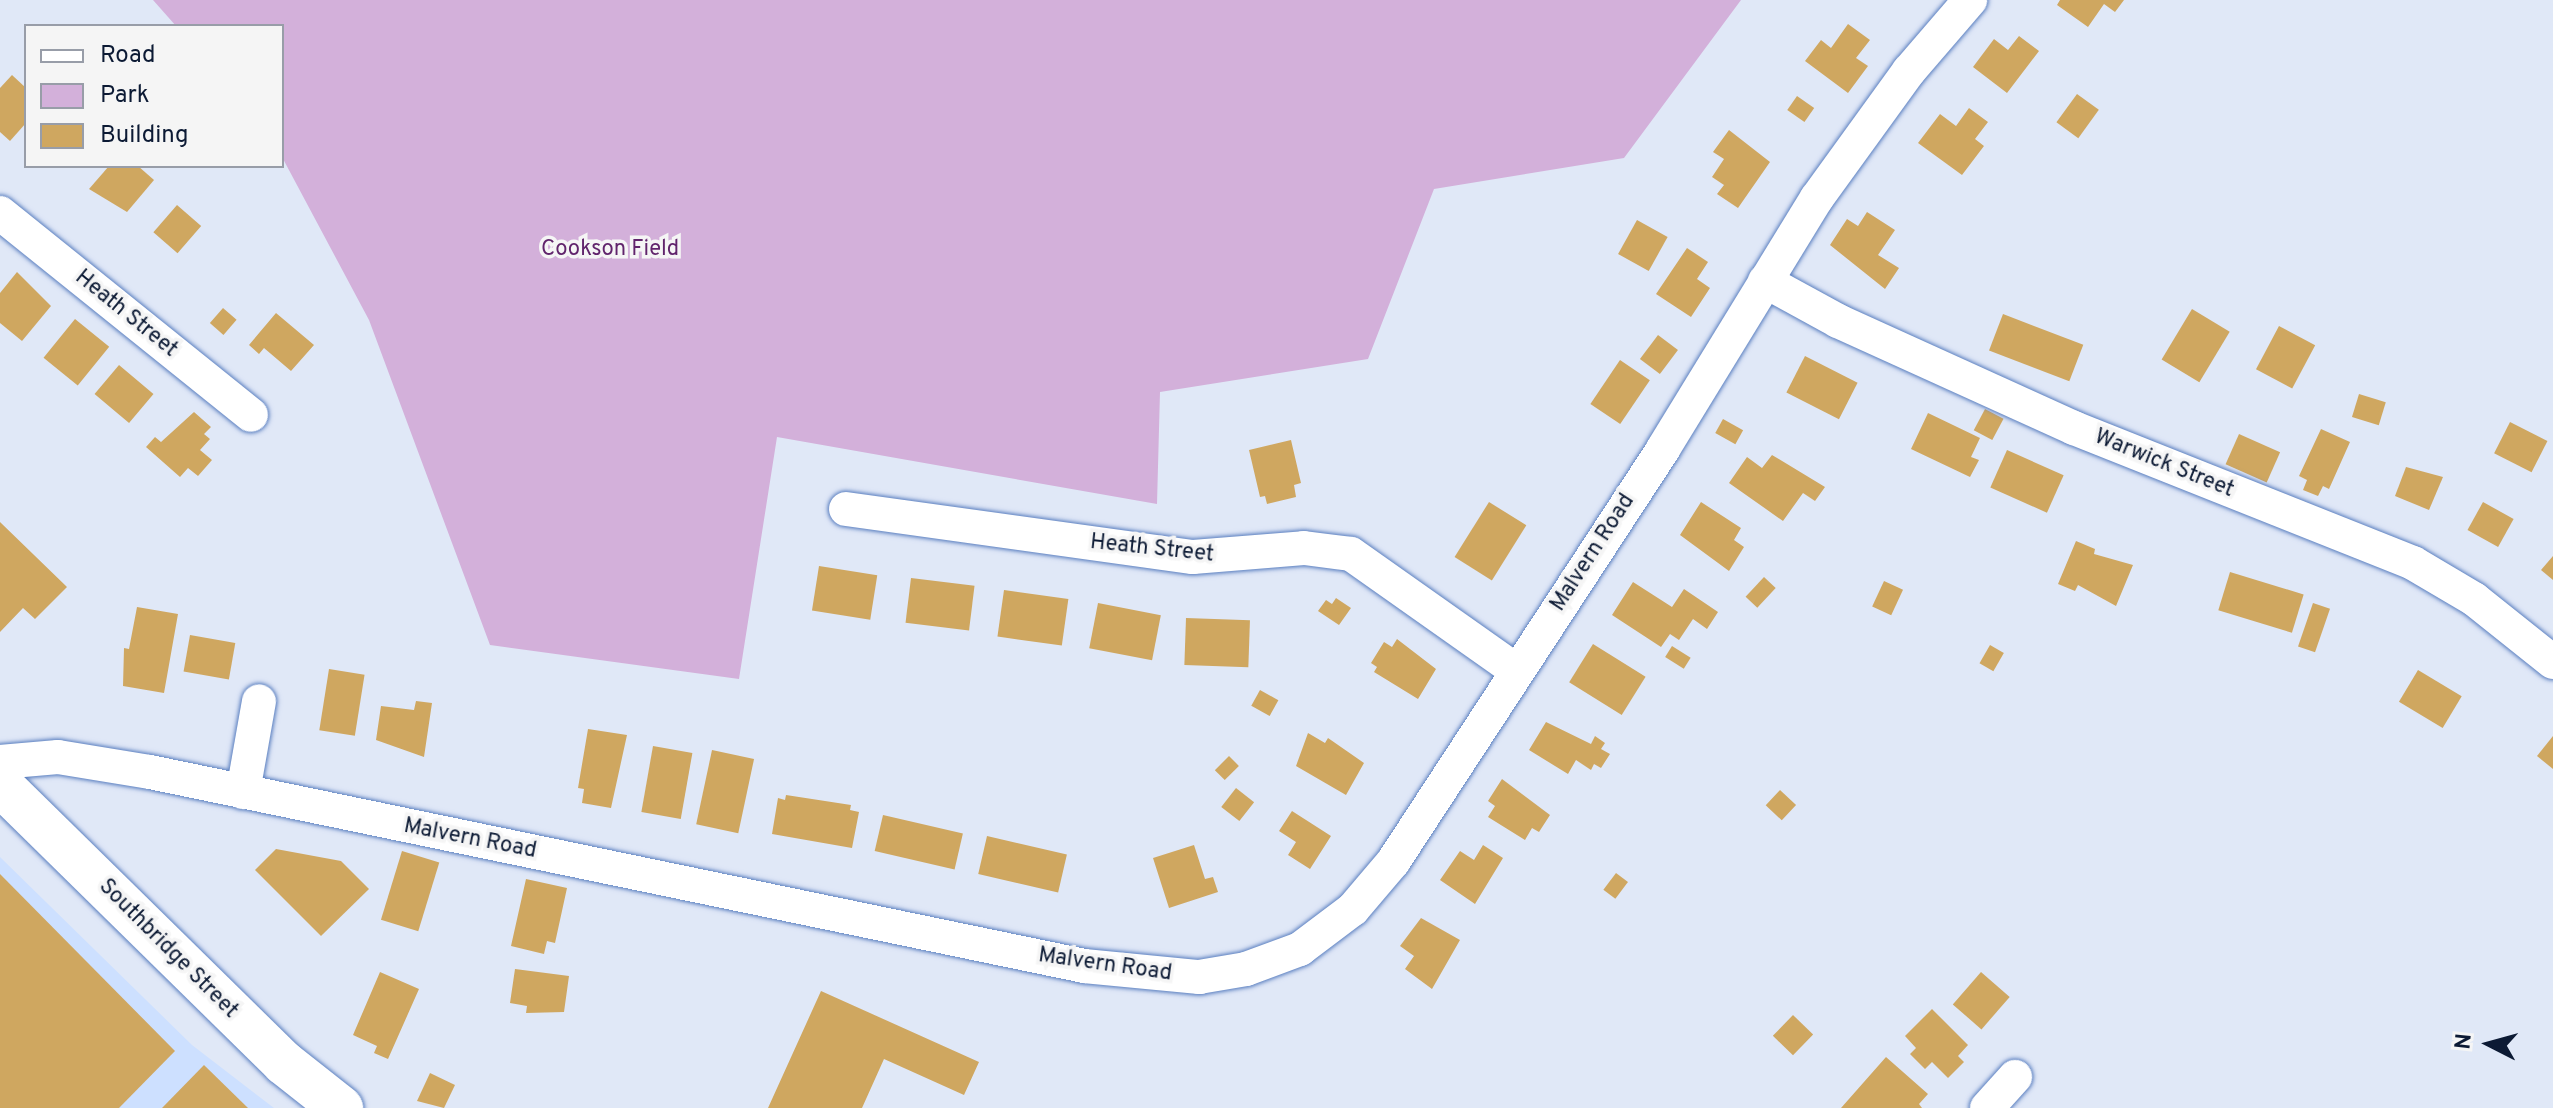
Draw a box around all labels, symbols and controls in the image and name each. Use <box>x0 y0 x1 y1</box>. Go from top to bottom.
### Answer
legend <box>24 24 284 168</box>
text: Road <box>100 41 156 71</box>
text: Park <box>100 81 150 111</box>
text: Building <box>100 121 189 151</box>
park label: Cookson Field <box>541 237 679 263</box>
street label: Heath Street <box>69 265 183 363</box>
street label: Warwick Street <box>2090 424 2238 504</box>
street label: Malvern Road <box>1545 489 1641 617</box>
street label: Heath Street <box>1089 529 1215 569</box>
street label: Malvern Road <box>401 813 539 865</box>
street label: Southbridge Street <box>93 874 243 1024</box>
street label: Malvern Road <box>1037 943 1173 987</box>
north arrow <box>2449 1004 2529 1084</box>
text: N <box>2450 1032 2479 1051</box>

